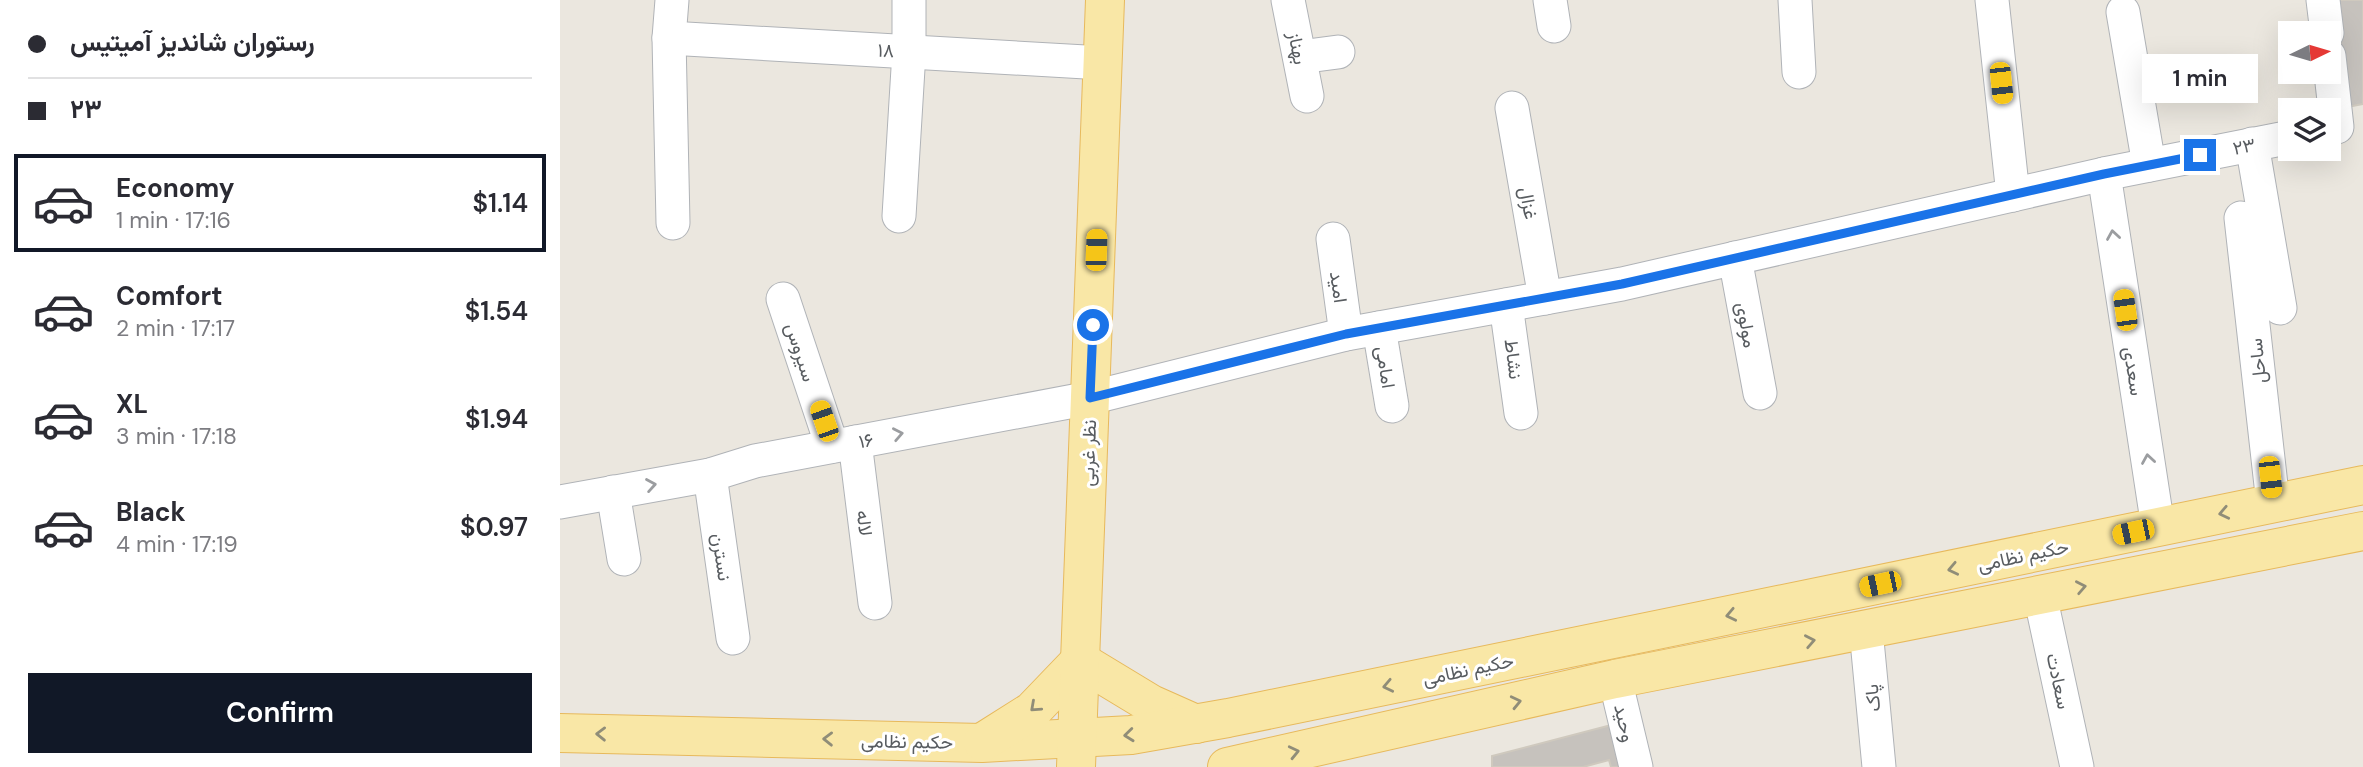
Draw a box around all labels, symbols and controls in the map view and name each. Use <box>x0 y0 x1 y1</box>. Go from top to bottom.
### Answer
north arrow <box>2278 21 2342 84</box>
map controls <box>2278 21 2341 161</box>
text: رستوران شاندیز آمیتیس <box>70 25 315 59</box>
street label: بهناز <box>1282 29 1313 67</box>
street label: ۱۸ <box>877 38 895 63</box>
callout: 1 min <box>2142 54 2258 102</box>
car <box>1989 61 2014 105</box>
text: 1 min <box>2173 63 2227 93</box>
text: ۲۳ <box>70 92 102 126</box>
button: layers <box>2278 98 2341 161</box>
street label: ۲۳ <box>2231 132 2258 161</box>
route end <box>2184 139 2216 171</box>
text: Economy <box>116 171 234 205</box>
icon: car <box>32 172 95 235</box>
street label: غزال <box>1513 185 1544 221</box>
text: $1.14 <box>472 186 528 220</box>
text: 1 min · 17:16 <box>116 205 231 235</box>
car <box>1085 229 1108 271</box>
one-way arrow <box>2106 229 2121 240</box>
street label: امید <box>1324 270 1353 304</box>
text: Comfort <box>116 279 222 313</box>
icon: car <box>32 280 95 343</box>
car <box>2112 288 2139 332</box>
text: $1.54 <box>465 294 528 328</box>
street label: مولوی <box>1730 300 1763 350</box>
route start <box>1077 309 1109 341</box>
text: 2 min · 17:17 <box>116 313 235 343</box>
street label: سیروس <box>779 320 822 385</box>
street label: نشاط <box>1499 337 1528 381</box>
street label: ساحل <box>2243 337 2272 385</box>
street label: امامی <box>1370 344 1401 390</box>
street label: سعدی <box>2117 345 2150 397</box>
text: XL <box>116 387 148 421</box>
icon: car <box>32 388 95 451</box>
car <box>808 398 841 444</box>
text: $1.94 <box>465 402 528 436</box>
street label: نظر غربی <box>1075 419 1102 487</box>
text: 3 min · 17:18 <box>116 421 237 451</box>
street label: ۱۶ <box>857 427 876 454</box>
one-way arrow <box>892 427 904 442</box>
one-way arrow <box>2141 454 2156 465</box>
car <box>2258 455 2283 499</box>
one-way arrow <box>645 479 657 494</box>
text: Black <box>116 495 186 529</box>
icon: car <box>32 496 95 559</box>
one-way arrow <box>2218 505 2230 520</box>
street label: لاله <box>851 509 879 538</box>
text: $0.97 <box>460 510 528 544</box>
car <box>2111 517 2156 547</box>
text: 4 min · 17:19 <box>116 529 238 559</box>
street label: نسترن <box>706 532 737 583</box>
street label: حکیم نظامی <box>1975 534 2071 577</box>
one-way arrow <box>1947 561 1959 576</box>
car <box>1858 569 1903 599</box>
one-way arrow <box>2075 580 2087 595</box>
one-way arrow <box>1725 607 1737 622</box>
one-way arrow <box>1804 634 1816 649</box>
street label: حکیم نظامی <box>1420 648 1516 691</box>
street label: سعادت <box>2040 651 2077 711</box>
button: Confirm <box>28 673 532 753</box>
one-way arrow <box>1382 677 1394 692</box>
street label: پاک <box>1859 683 1887 713</box>
one-way arrow <box>1509 695 1521 710</box>
one-way arrow <box>1030 699 1043 711</box>
street label: وحید <box>1608 702 1641 745</box>
one-way arrow <box>595 726 605 742</box>
one-way arrow <box>1123 727 1135 742</box>
street label: حکیم نظامی <box>861 728 953 755</box>
one-way arrow <box>822 732 833 747</box>
one-way arrow <box>1288 746 1300 760</box>

